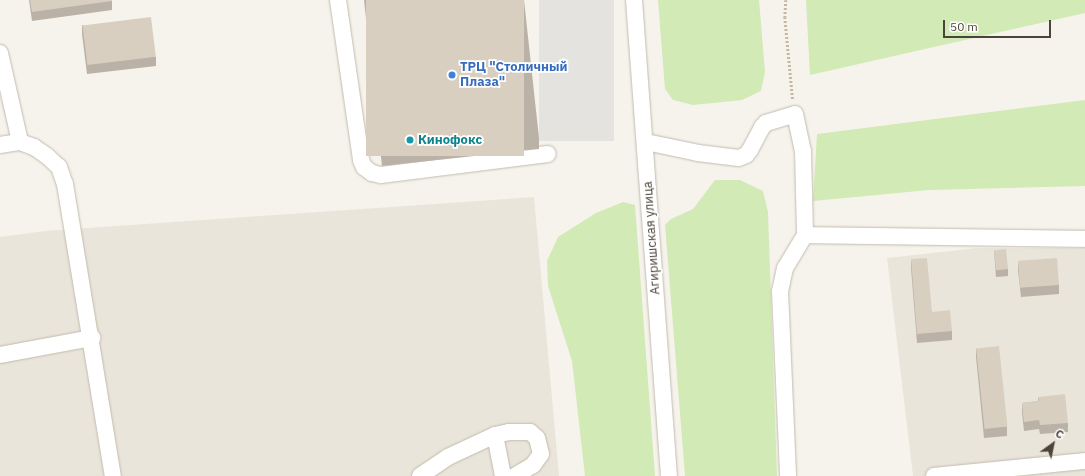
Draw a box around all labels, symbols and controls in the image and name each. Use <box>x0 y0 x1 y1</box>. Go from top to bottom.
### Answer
scale bar <box>945 12 1053 38</box>
text: 50 m <box>950 19 978 34</box>
place label: ТРЦ "Столичный Плаза" <box>460 60 567 91</box>
marker: ТРЦ "Столичный Плаза" <box>447 70 457 80</box>
place label: Кинофокс <box>418 132 482 148</box>
marker: Кинофокс <box>405 135 415 145</box>
street label: Агиришская улица <box>640 181 664 295</box>
north arrow <box>1033 424 1073 464</box>
text: С <box>1053 426 1066 442</box>

